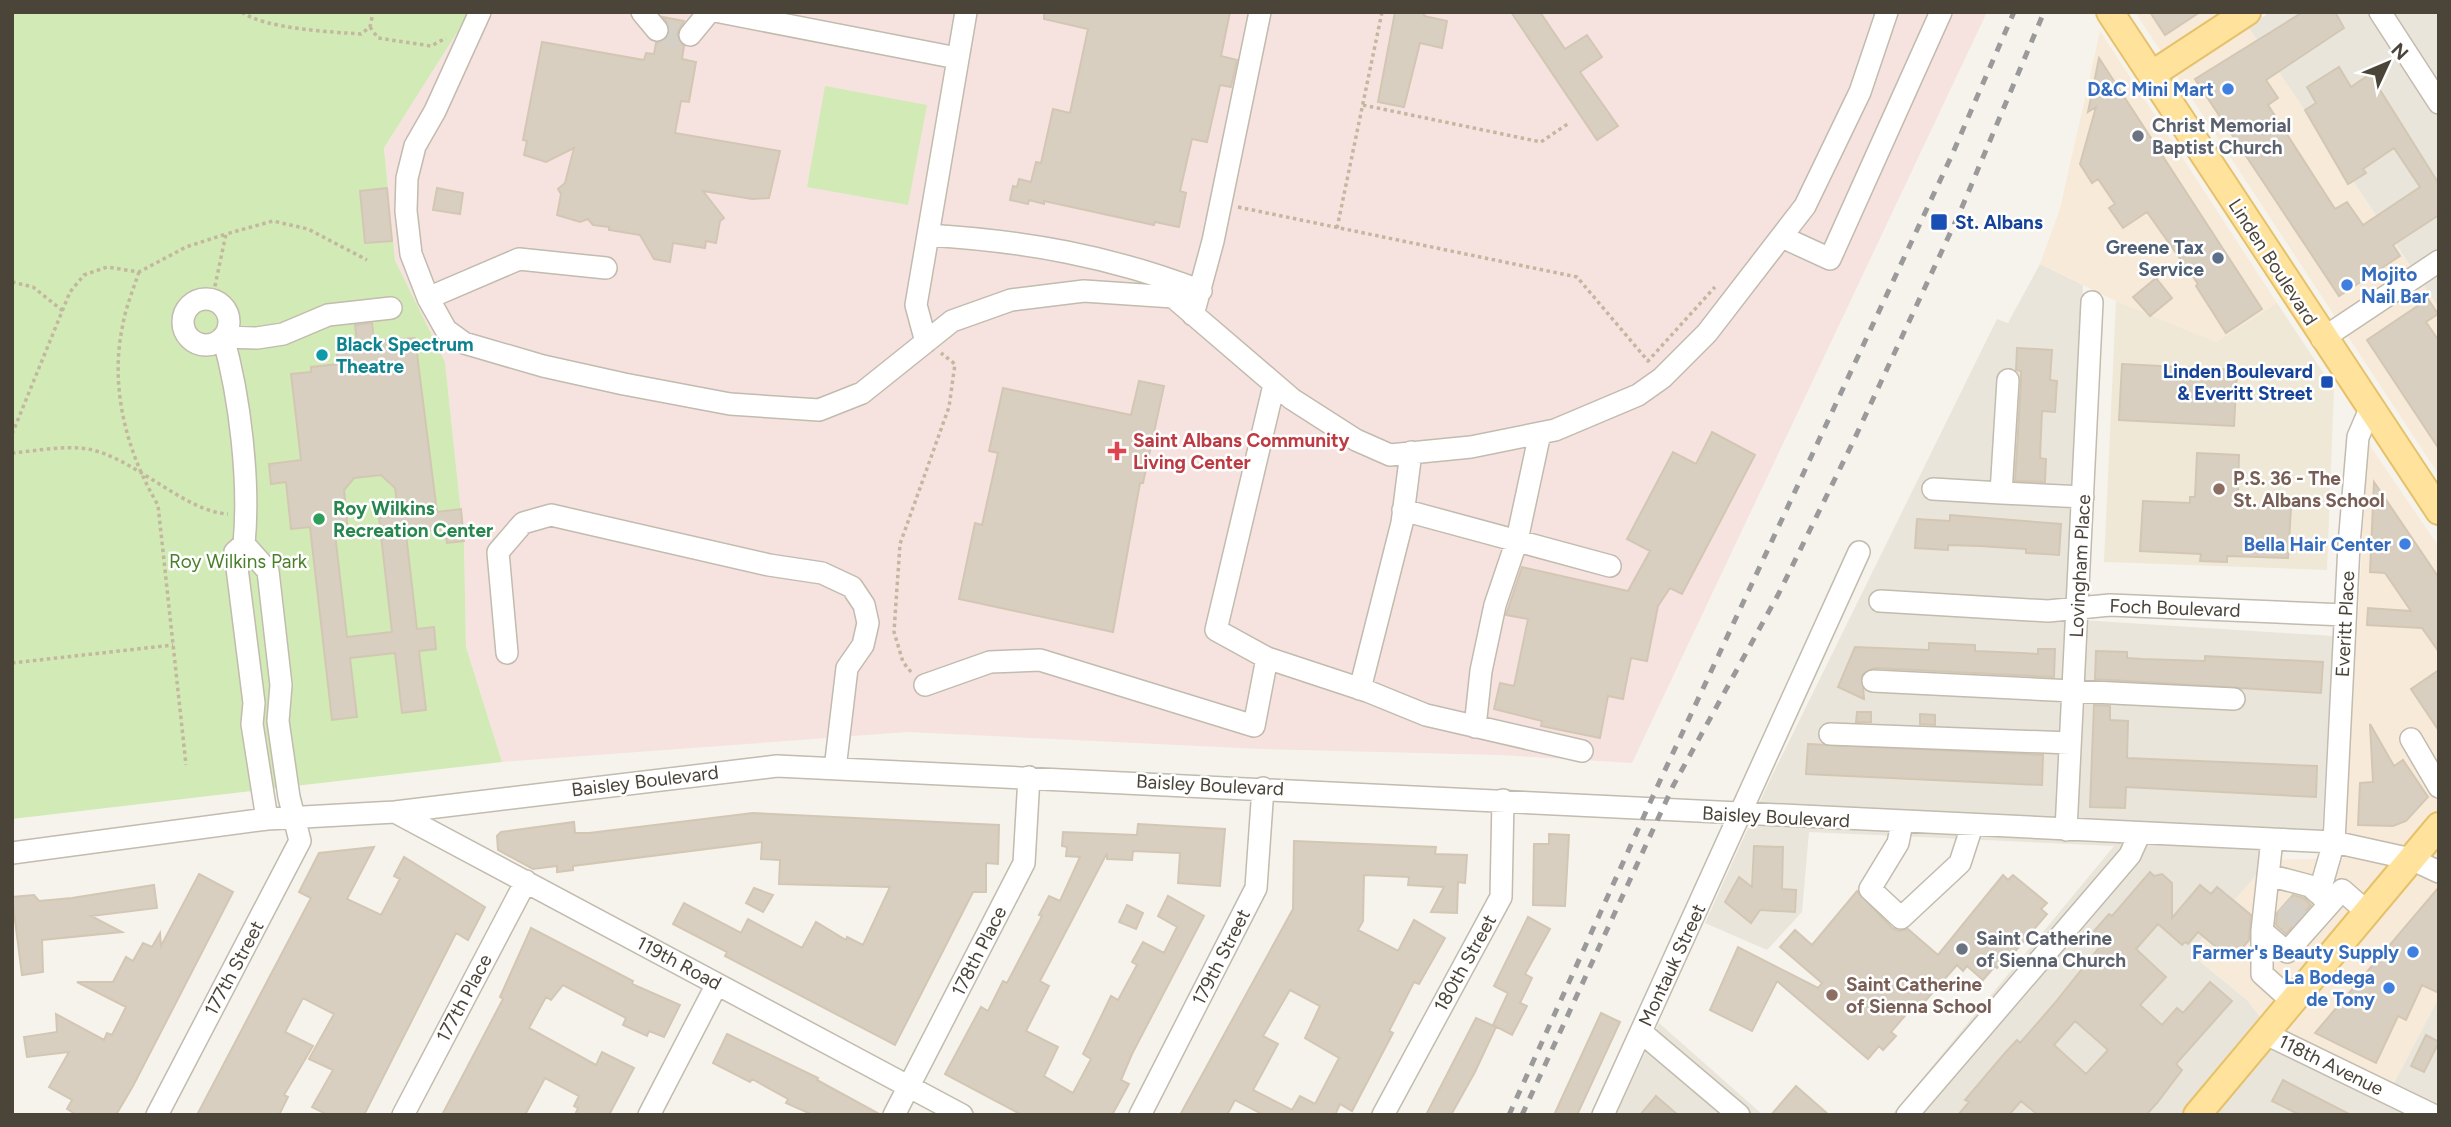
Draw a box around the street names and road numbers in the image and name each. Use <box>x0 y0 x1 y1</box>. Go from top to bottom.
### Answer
street label: Linden Boulevard <box>2224 194 2322 330</box>
street label: Lovingham Place <box>2065 494 2095 638</box>
street label: Everitt Place <box>2331 570 2359 678</box>
street label: Foch Boulevard <box>2109 594 2241 622</box>
street label: Baisley Boulevard <box>570 761 720 801</box>
street label: Baisley Boulevard <box>1135 770 1285 800</box>
street label: Baisley Boulevard <box>1701 802 1851 832</box>
street label: Montauk Street <box>1634 900 1710 1030</box>
street label: 178th Place <box>947 902 1011 1000</box>
street label: 179th Street <box>1187 905 1255 1009</box>
street label: 180th Street <box>1429 910 1501 1016</box>
street label: 177th Street <box>199 917 269 1019</box>
street label: 119th Road <box>633 931 725 995</box>
street label: 177th Place <box>431 950 497 1046</box>
street label: 118th Avenue <box>2275 1030 2387 1100</box>

